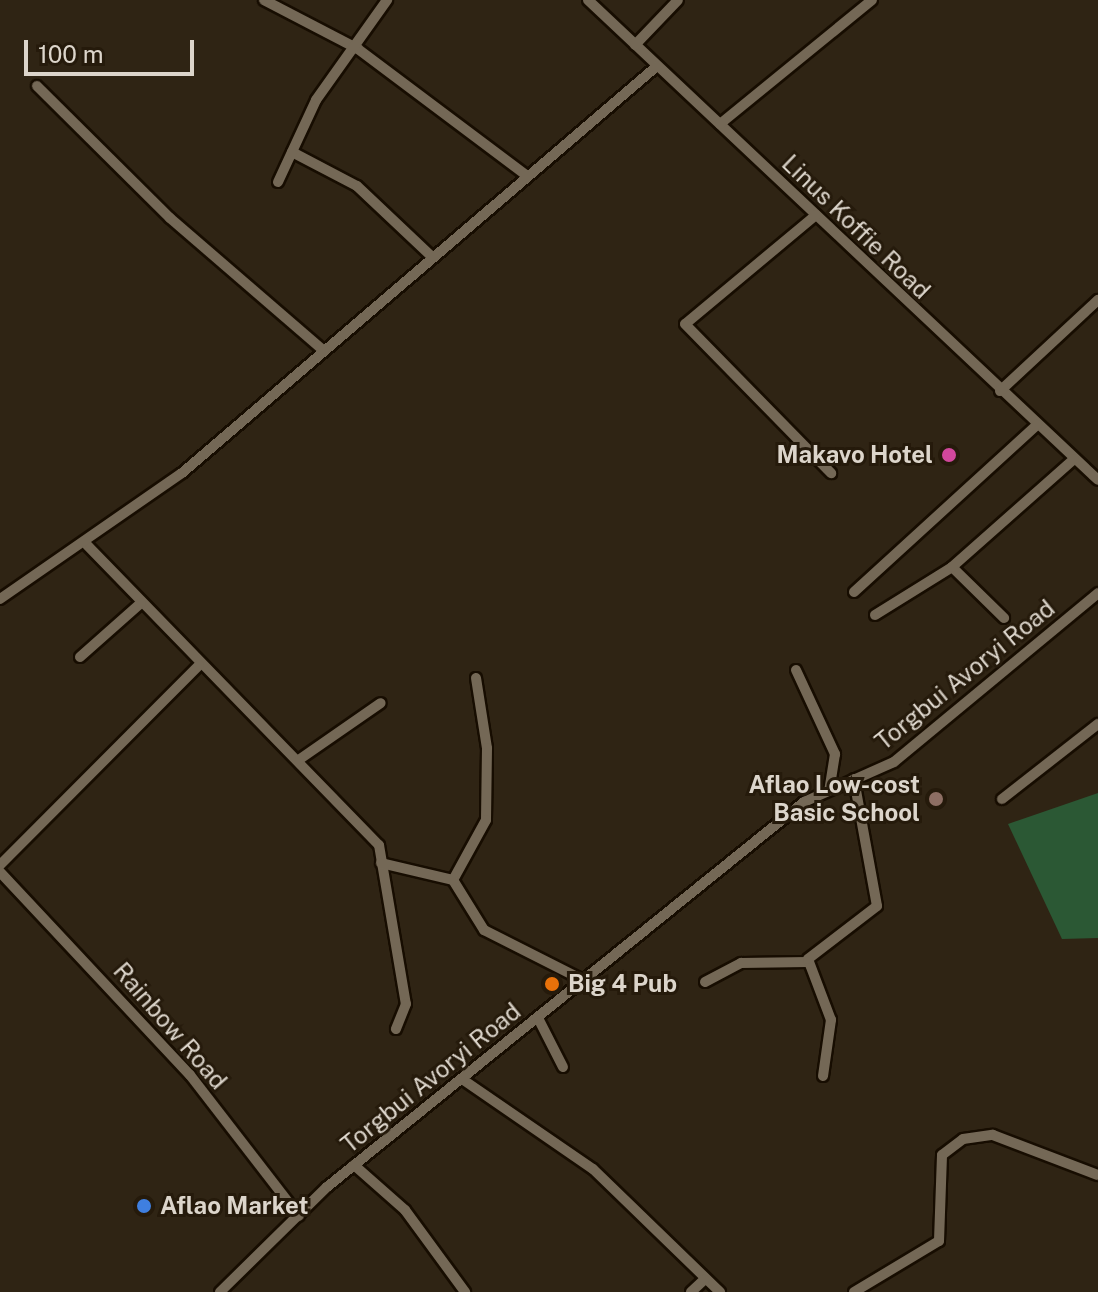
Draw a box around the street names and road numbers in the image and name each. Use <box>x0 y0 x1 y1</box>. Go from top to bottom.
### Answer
street label: Linus Koffie Road <box>776 149 936 305</box>
street label: Torgbui Avoryi Road <box>870 594 1060 756</box>
street label: Rainbow Road <box>107 957 233 1095</box>
street label: Torgbui Avoryi Road <box>336 997 526 1159</box>

